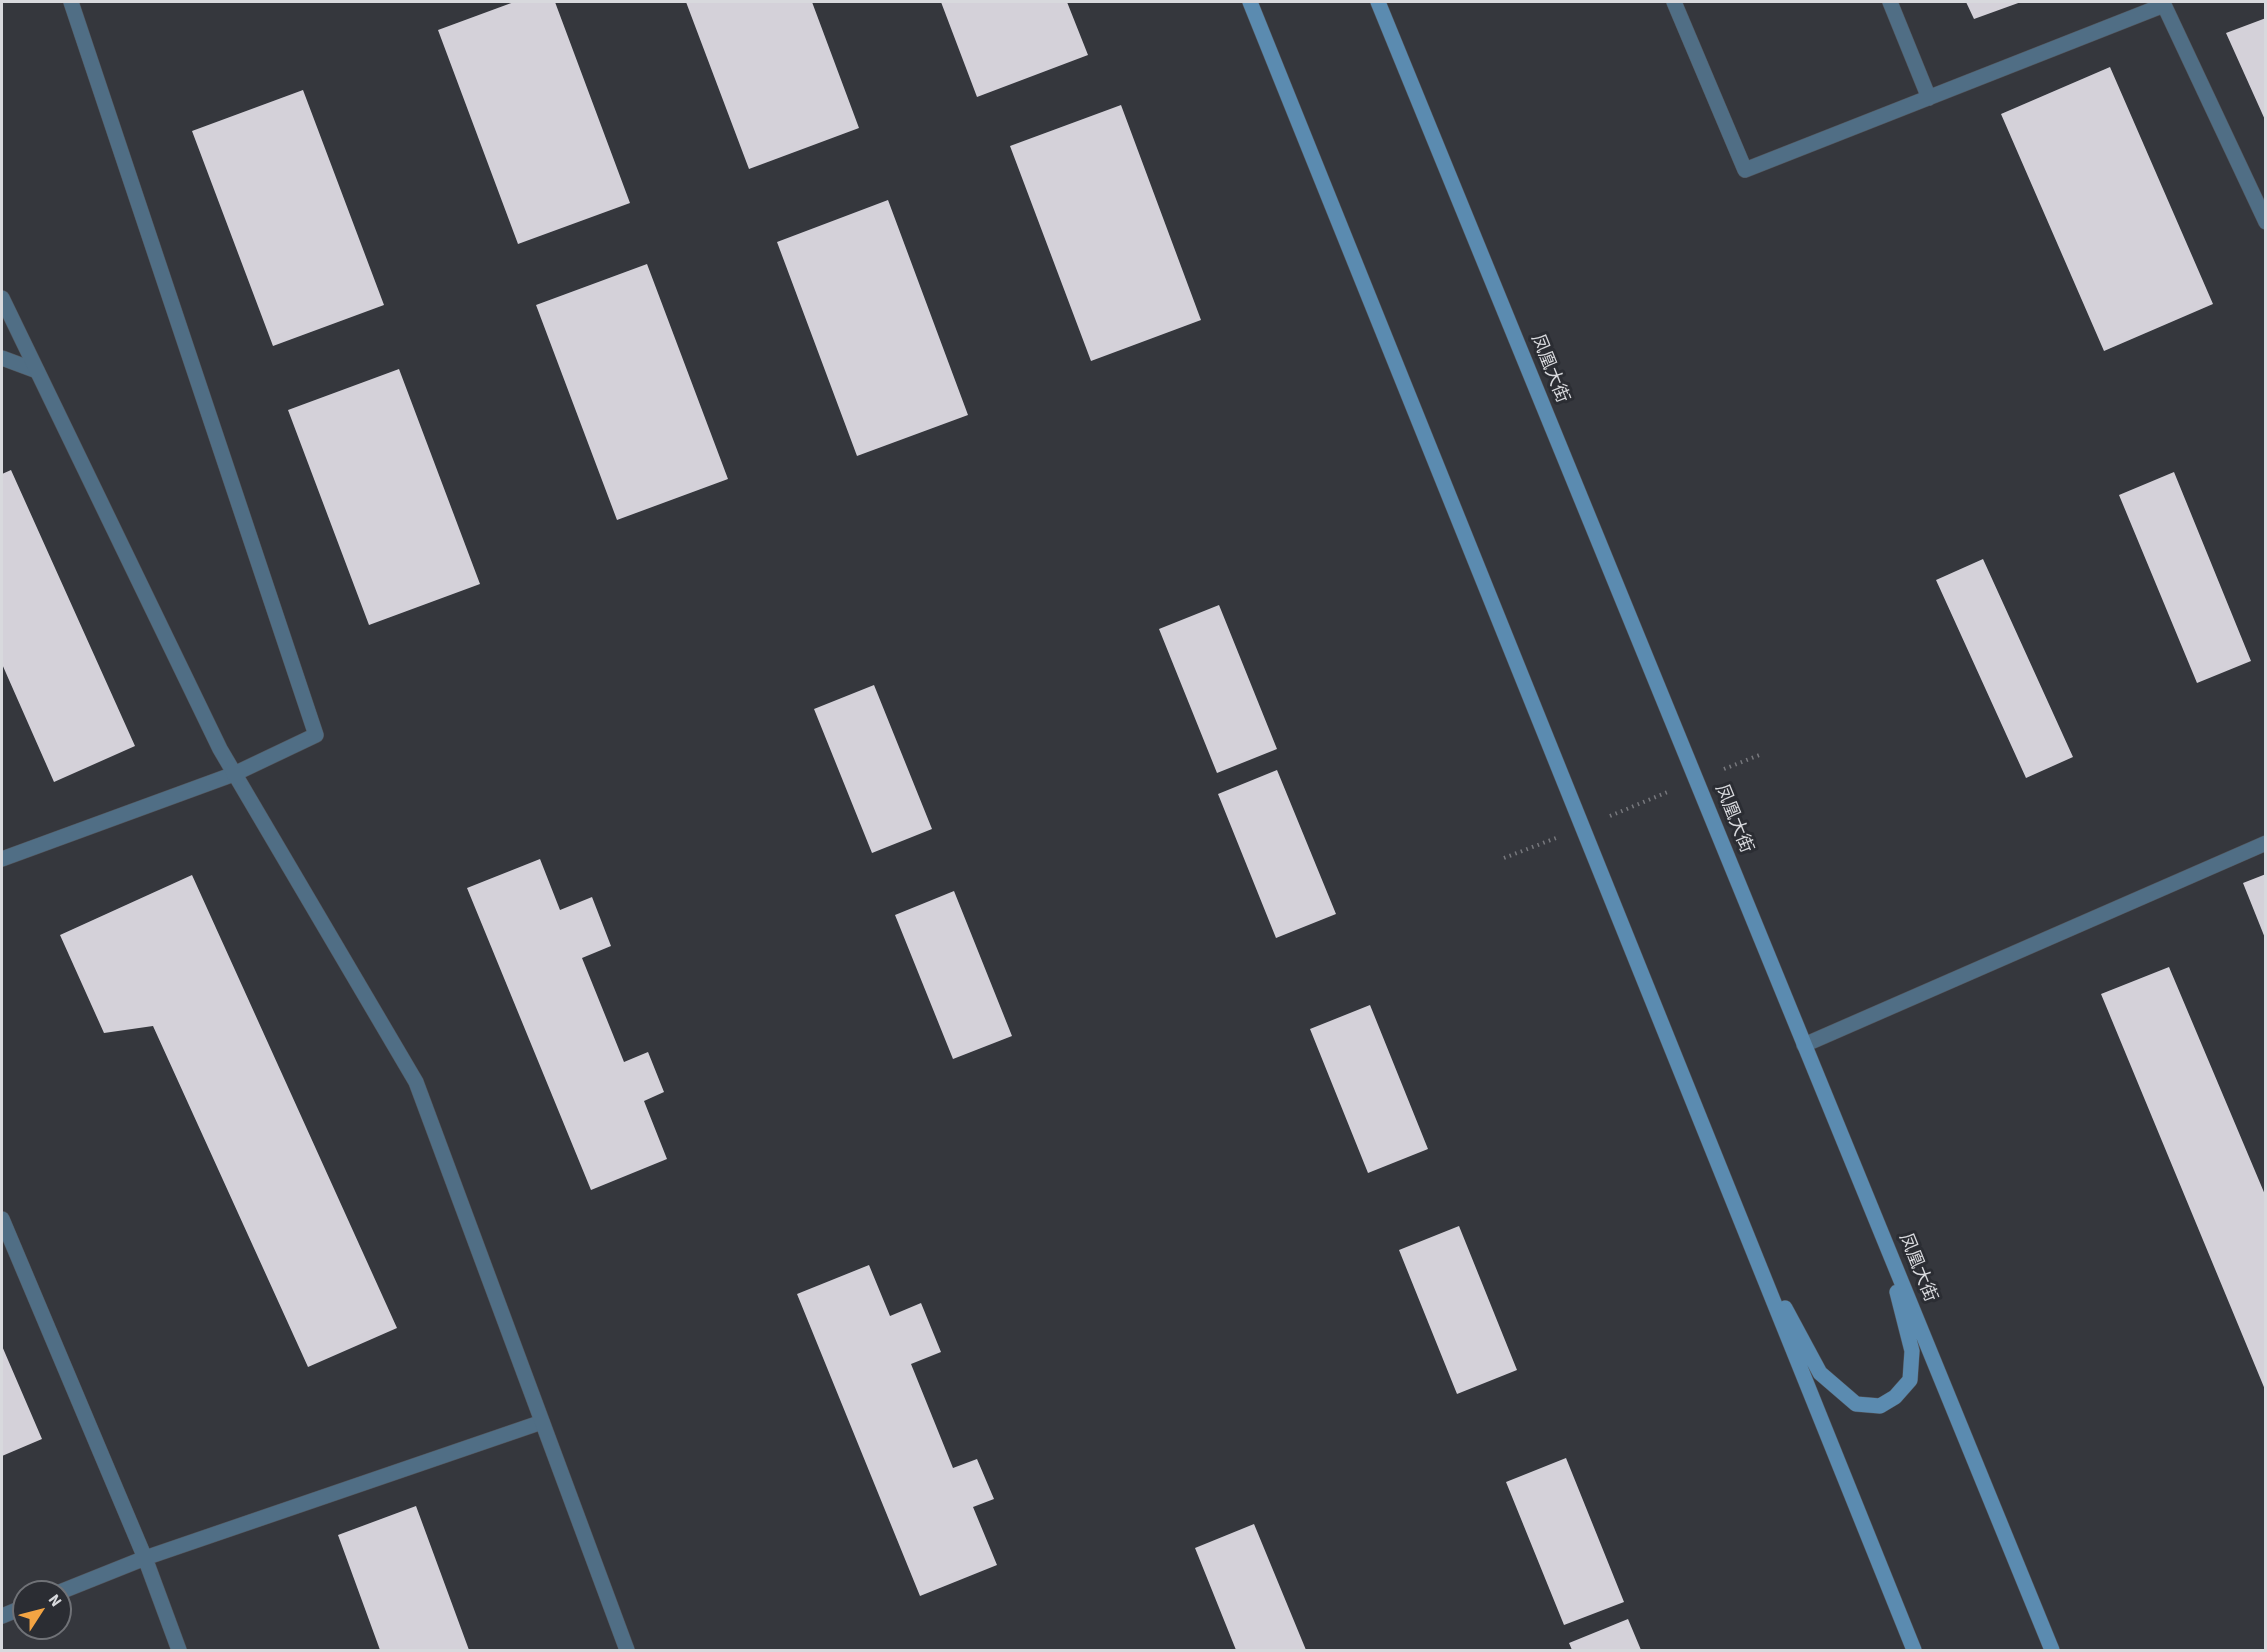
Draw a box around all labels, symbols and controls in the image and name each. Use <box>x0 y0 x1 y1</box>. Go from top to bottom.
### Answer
street label: 凤凰大街 <box>1526 332 1572 406</box>
street label: 凤凰大街 <box>1710 782 1756 856</box>
street label: 凤凰大街 <box>1894 1231 1940 1305</box>
north arrow <box>12 1580 72 1640</box>
text: N <box>43 1590 67 1611</box>

